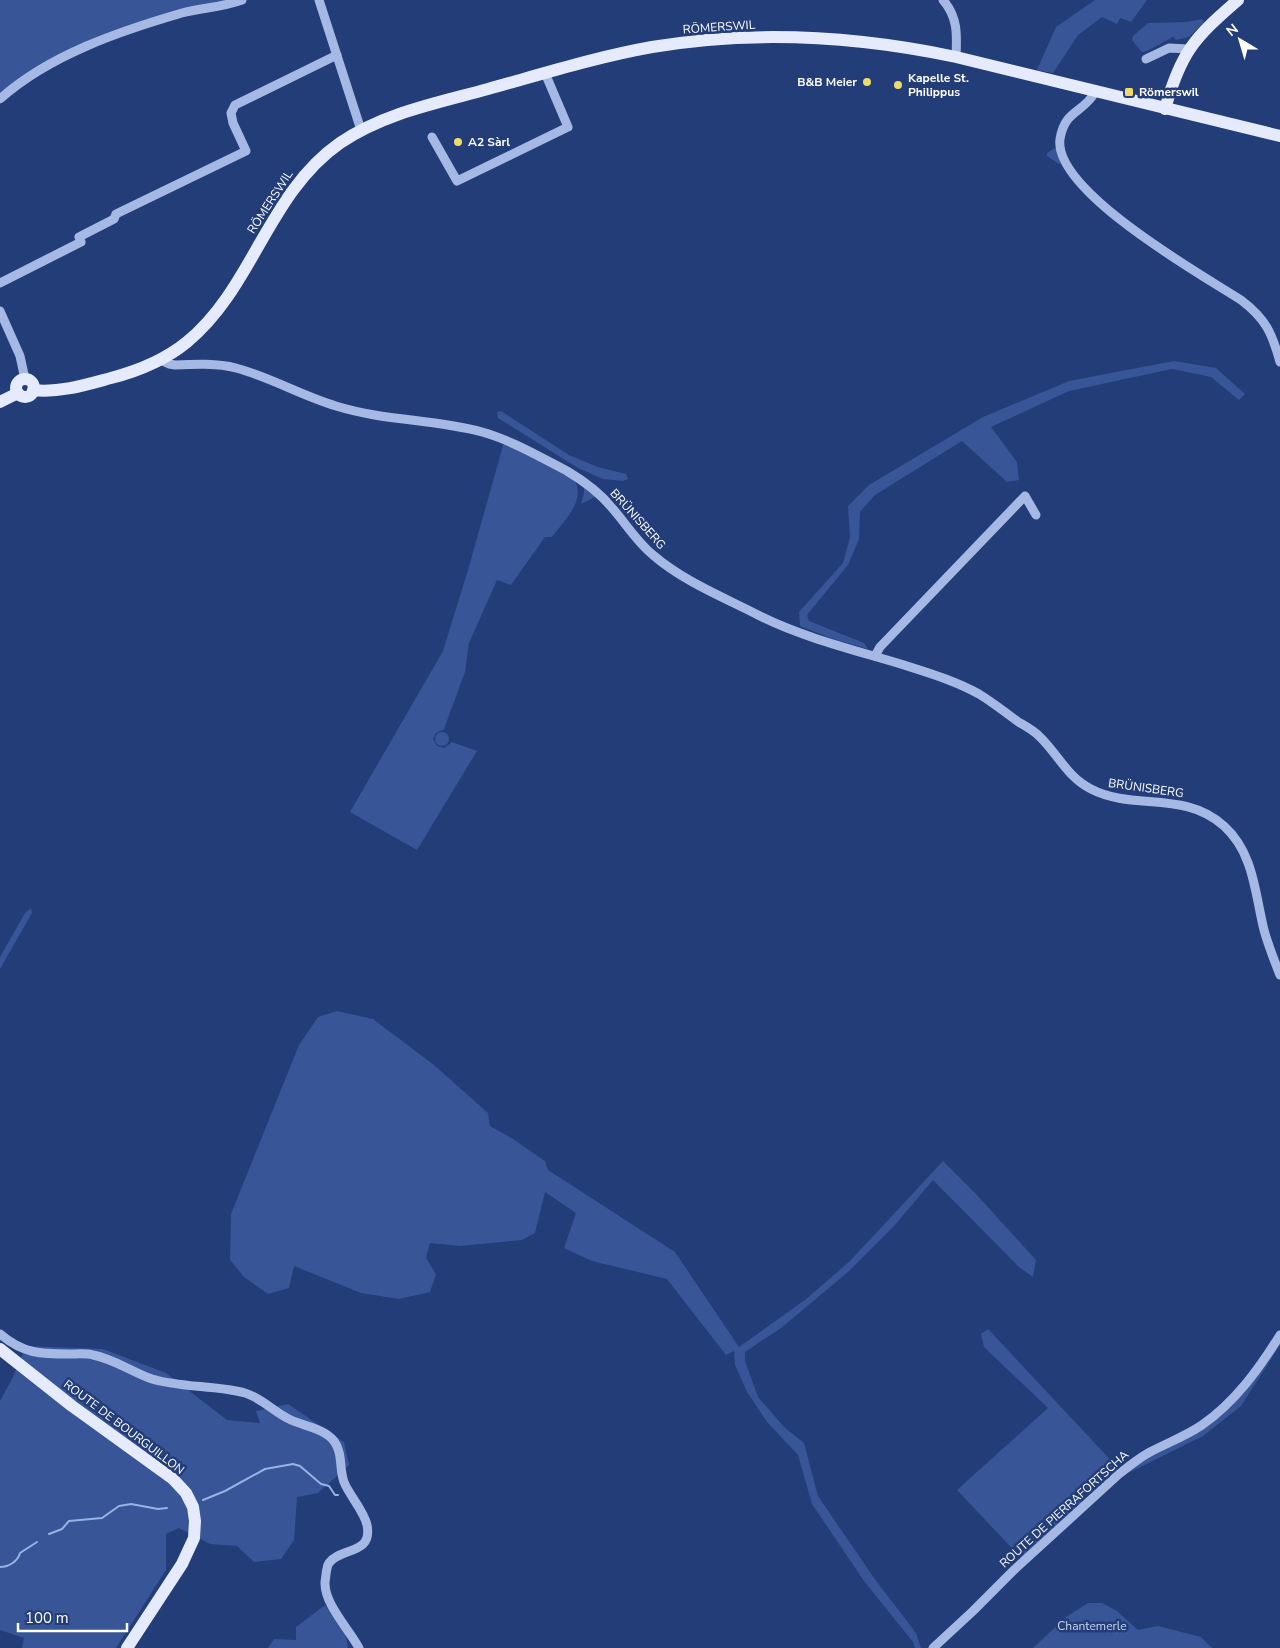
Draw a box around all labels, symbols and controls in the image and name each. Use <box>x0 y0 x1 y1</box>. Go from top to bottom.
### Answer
north arrow <box>1215 15 1265 65</box>
street label: RÖMERSWIL <box>682 16 756 38</box>
text: N <box>1222 19 1242 41</box>
place label: Kapelle St. Philippus <box>908 70 969 100</box>
place label: B&B Meier <box>797 74 857 90</box>
marker: B&B Meier <box>861 76 873 88</box>
marker: Kapelle St. Philippus <box>892 79 904 91</box>
place label: Römerswil <box>1139 84 1199 100</box>
marker: Römerswil <box>1123 86 1135 98</box>
place label: A2 Sàrl <box>468 134 510 150</box>
marker: A2 Sàrl <box>452 136 464 148</box>
street label: RÖMERSWIL <box>244 167 297 237</box>
street label: BRÜNISBERG <box>607 485 669 553</box>
street label: BRÜNISBERG <box>1107 775 1185 801</box>
street label: ROUTE DE BOURGUILLON <box>60 1376 188 1478</box>
street label: ROUTE DE PIERRAFORTSCHA <box>996 1447 1132 1571</box>
scale bar <box>18 1600 126 1632</box>
text: 100 m <box>25 1608 69 1628</box>
park label: Chantemerle <box>1057 1618 1127 1634</box>

